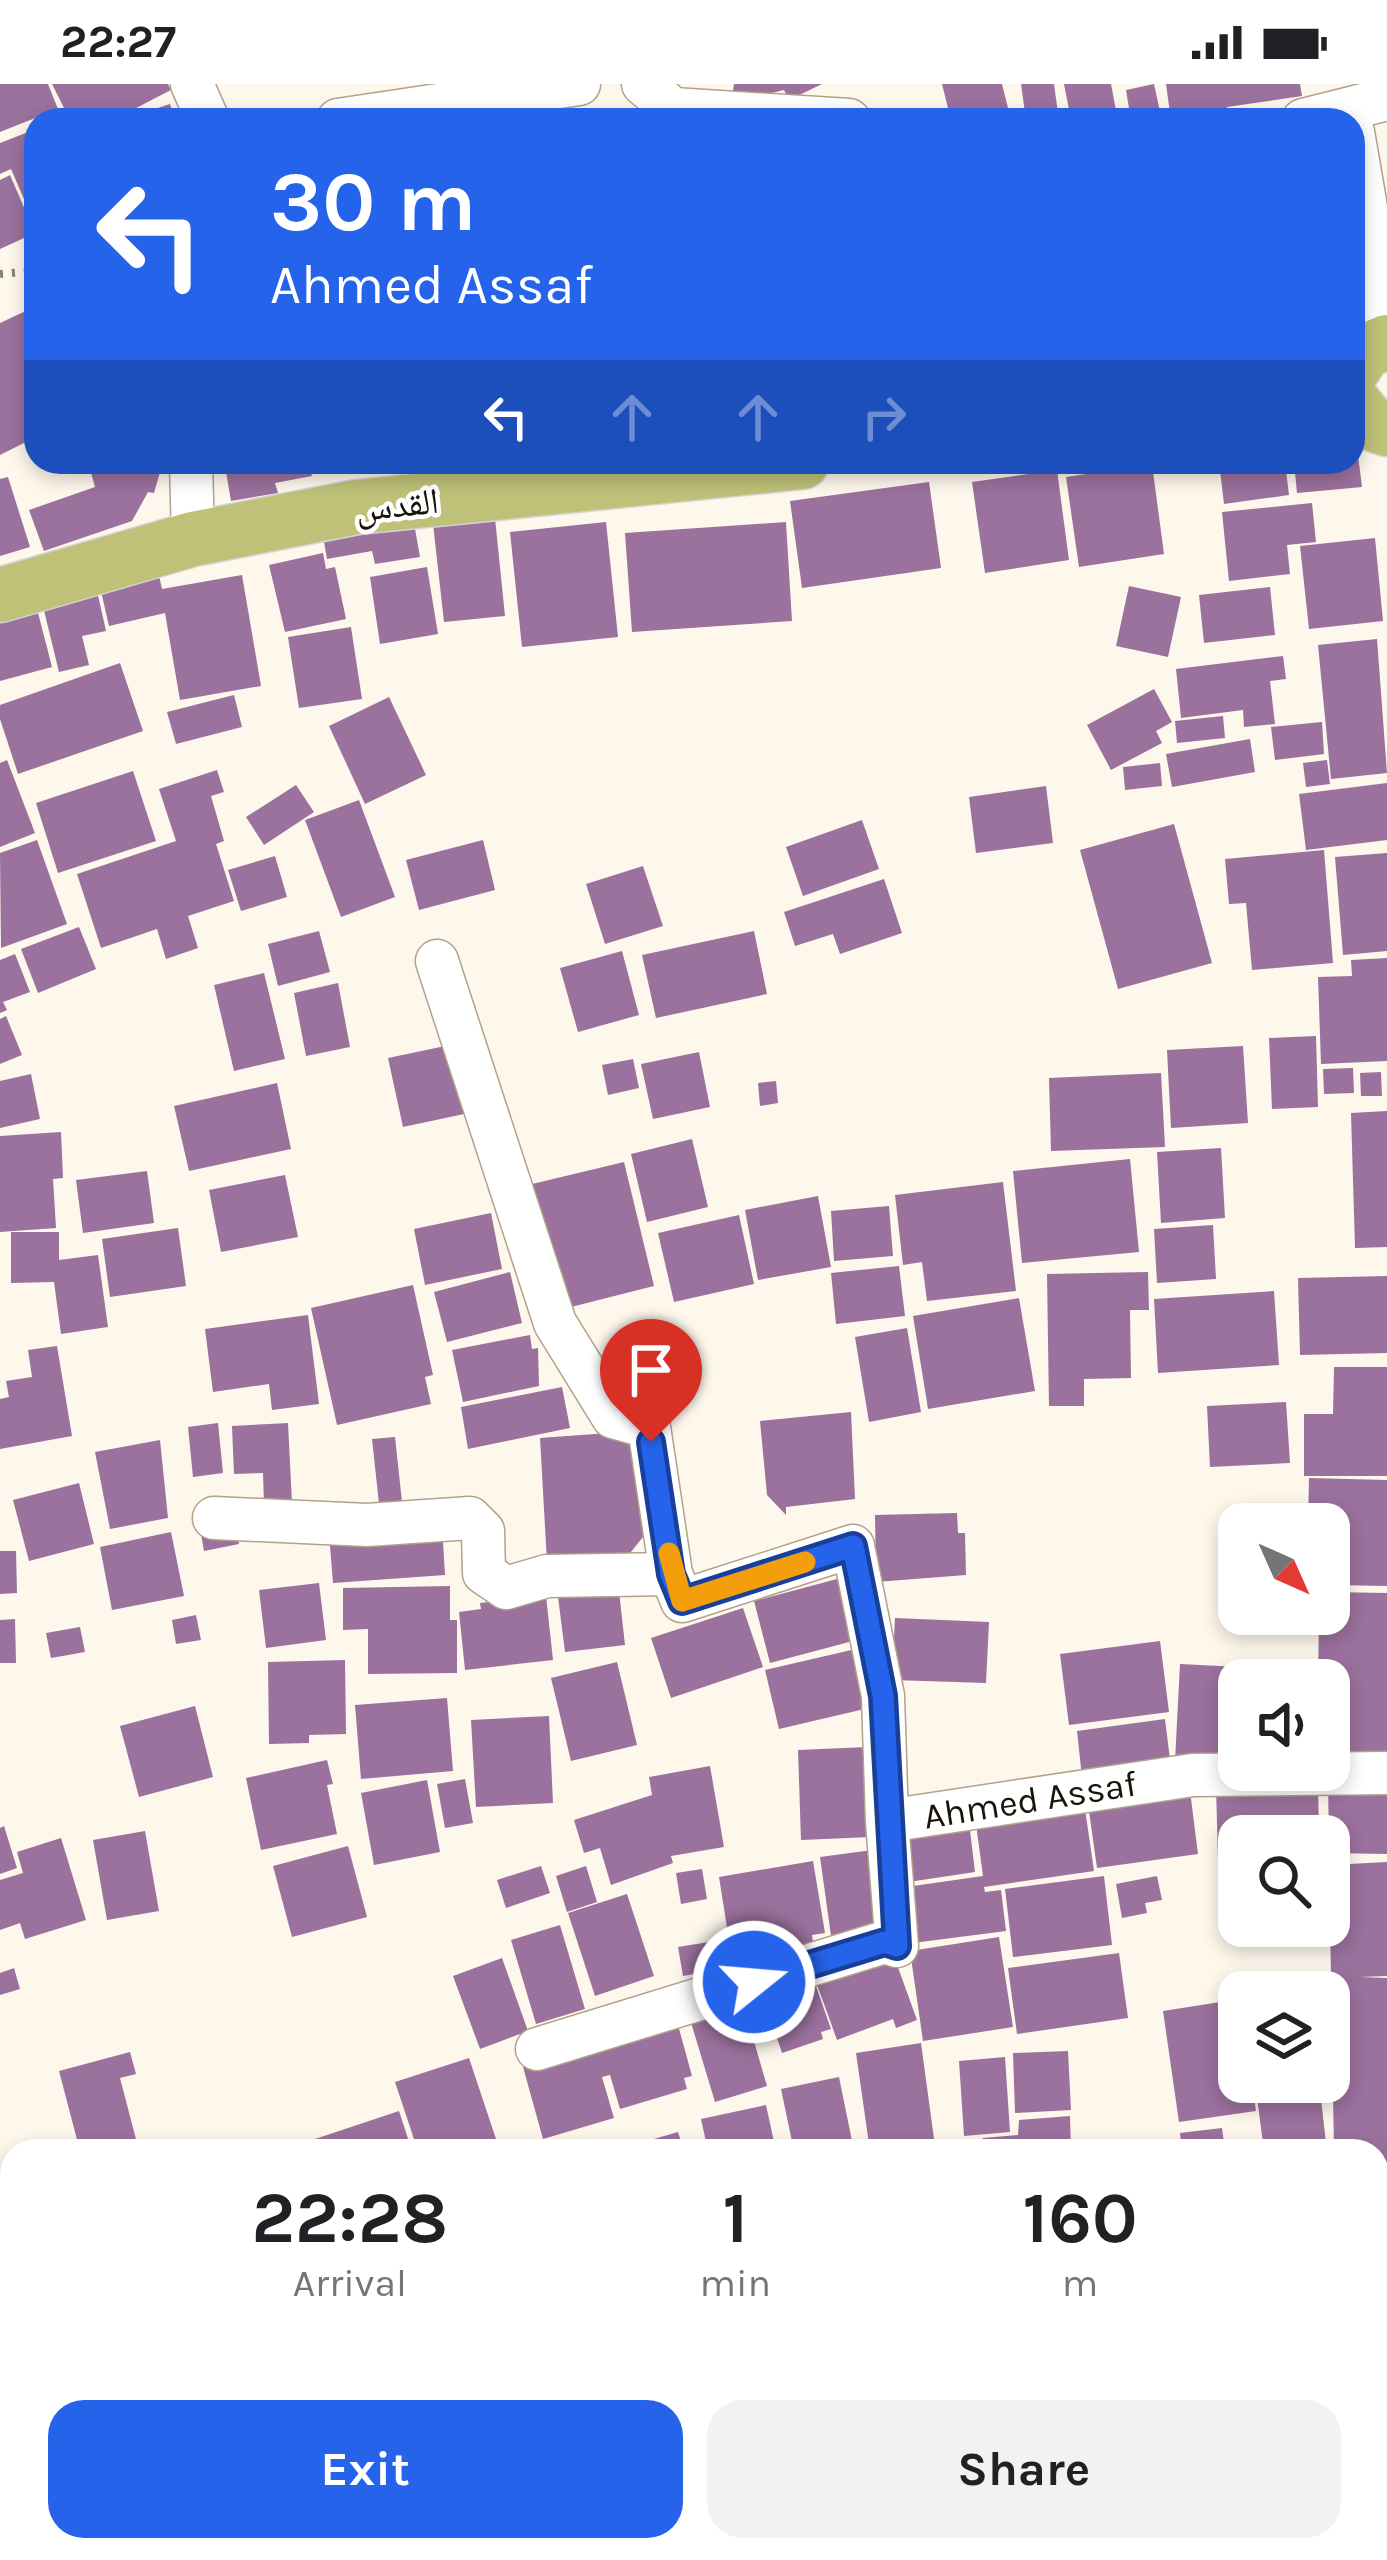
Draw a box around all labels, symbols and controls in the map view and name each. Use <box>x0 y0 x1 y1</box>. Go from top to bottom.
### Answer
text: 22:27 <box>60 16 176 68</box>
text: 30 m <box>270 153 476 251</box>
icon: left <box>72 156 228 312</box>
text: Ahmed Assaf <box>270 253 593 317</box>
icon: left <box>473 384 539 450</box>
icon: ahead <box>599 384 665 450</box>
icon: ahead <box>725 384 791 450</box>
icon: right <box>851 384 917 450</box>
street label: القدس <box>353 480 441 530</box>
pin <box>600 1319 702 1442</box>
icon: arrive <box>618 1337 684 1403</box>
north arrow <box>1218 1503 1350 1635</box>
map controls <box>1218 1503 1350 2103</box>
button: sound <box>1218 1659 1350 1791</box>
street label: Ahmed Assaf <box>920 1762 1140 1838</box>
button: search <box>1218 1815 1350 1947</box>
position arrow <box>691 1919 817 2045</box>
button: layers <box>1218 1971 1350 2103</box>
text: 22:28 <box>251 2176 448 2260</box>
text: 1 <box>723 2176 748 2260</box>
text: 160 <box>1023 2176 1138 2260</box>
text: Arrival <box>293 2260 407 2306</box>
text: min <box>700 2260 771 2306</box>
text: m <box>1062 2260 1098 2306</box>
button: Exit <box>48 2400 683 2538</box>
button: Share <box>707 2400 1341 2538</box>

